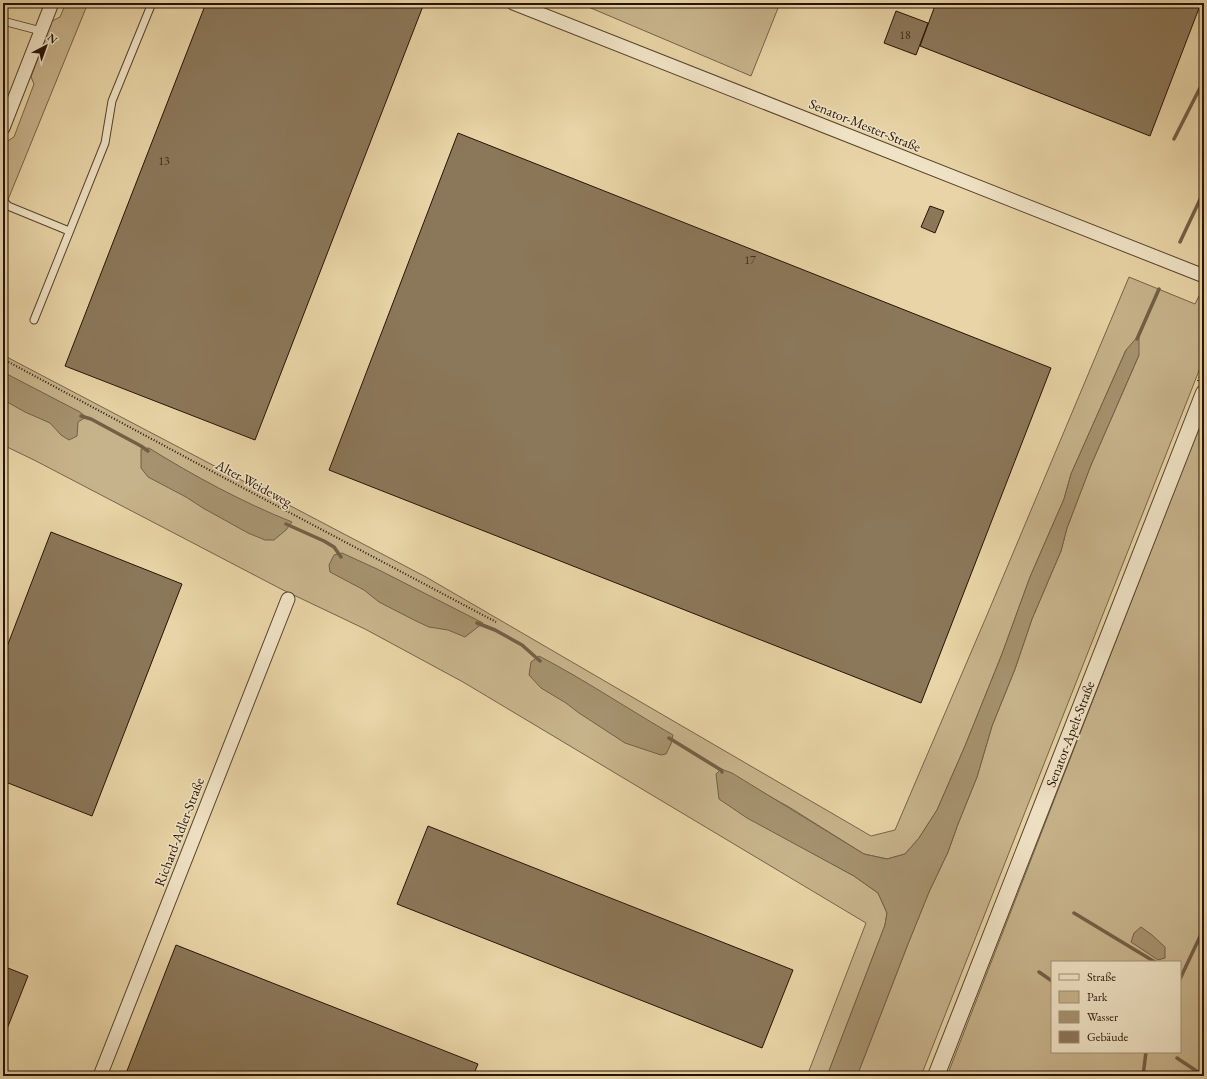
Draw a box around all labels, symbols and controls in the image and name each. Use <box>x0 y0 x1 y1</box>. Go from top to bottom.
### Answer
north arrow <box>26 26 66 66</box>
house number: 18 <box>899 27 911 43</box>
text: N <box>45 30 61 47</box>
street label: Senator-Mester-Straße <box>806 94 924 156</box>
house number: 13 <box>158 153 170 169</box>
house number: 17 <box>744 252 756 268</box>
street label: Alter Weideweg <box>212 455 296 511</box>
street label: Senator-Apelt-Straße <box>1041 678 1099 790</box>
street label: Richard-Adler-Straße <box>150 774 208 889</box>
legend <box>1051 961 1181 1053</box>
text: Straße <box>1087 969 1116 985</box>
text: Park <box>1087 989 1108 1005</box>
text: Wasser <box>1087 1009 1118 1025</box>
text: Gebäude <box>1087 1029 1129 1045</box>

